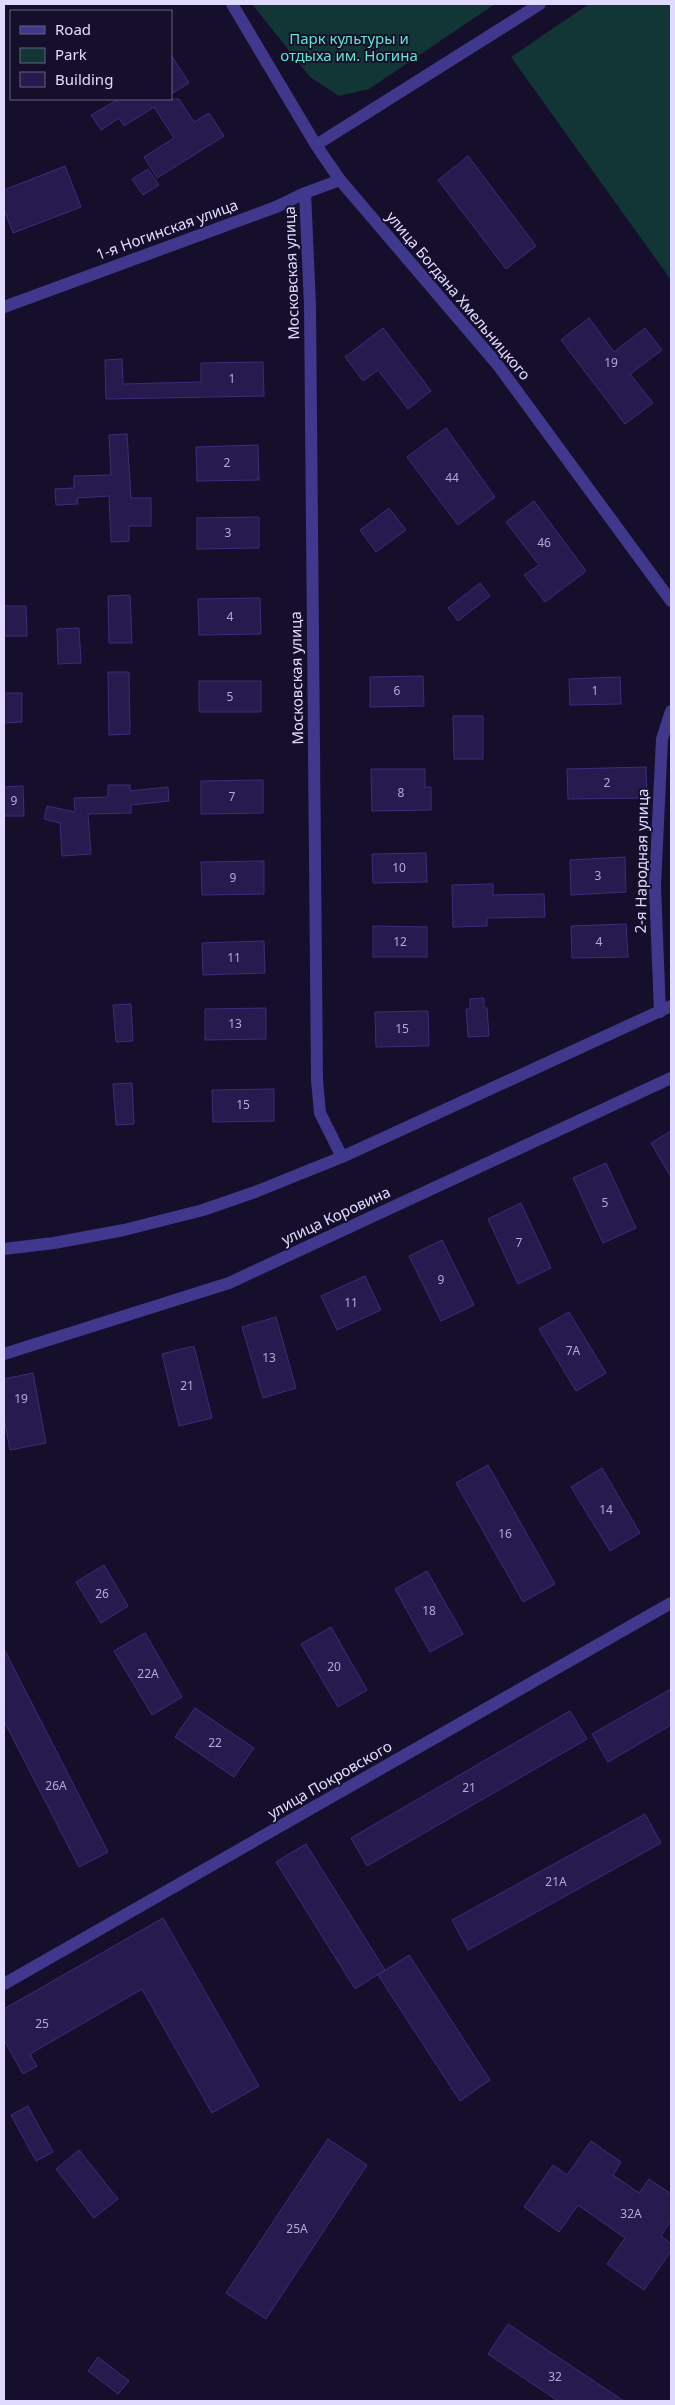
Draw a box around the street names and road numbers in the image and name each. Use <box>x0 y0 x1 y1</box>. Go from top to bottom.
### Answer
street label: 1-я Ногинская улица <box>93 194 240 264</box>
street label: Московская улица <box>279 206 303 340</box>
street label: улица Богдана Хмельницкого <box>382 207 535 384</box>
street label: Московская улица <box>285 611 307 745</box>
street label: 2-я Народная улица <box>630 788 652 934</box>
street label: улица Коровина <box>278 1181 393 1249</box>
street label: улица Покровского <box>264 1735 395 1823</box>

